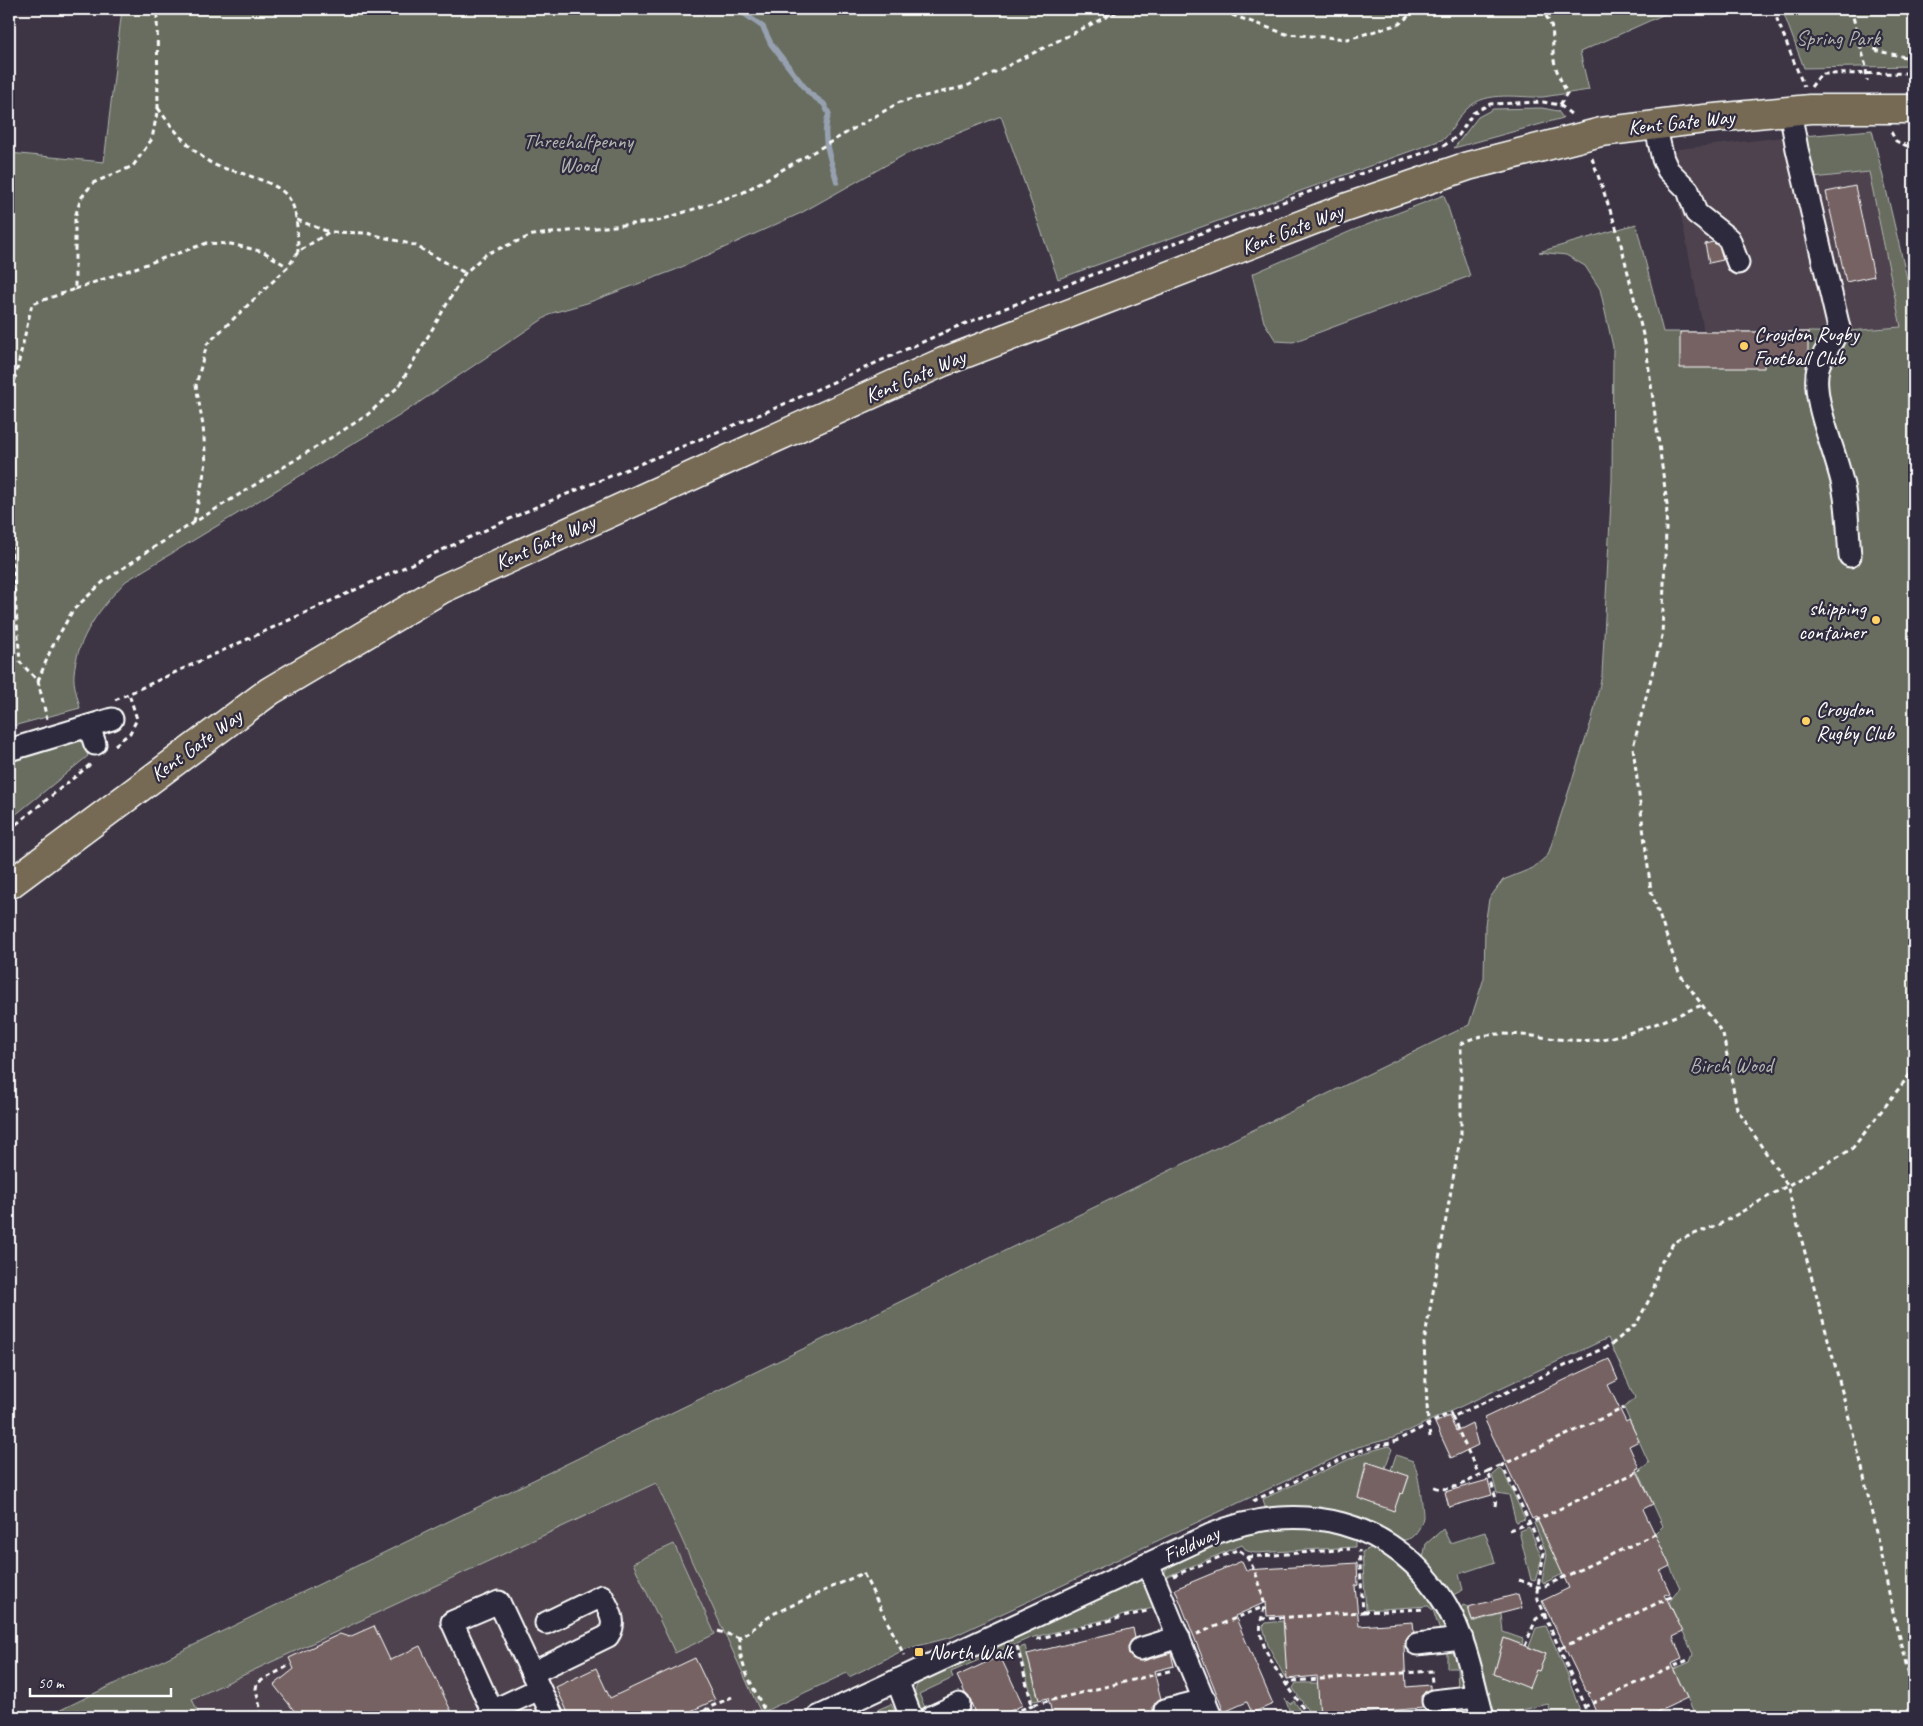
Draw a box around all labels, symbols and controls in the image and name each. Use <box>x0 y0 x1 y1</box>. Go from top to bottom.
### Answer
park label: Spring Park <box>1796 25 1881 51</box>
street label: Kent Gate Way <box>1627 103 1737 141</box>
park label: Threehalfpenny Wood <box>523 128 635 178</box>
street label: Kent Gate Way <box>1238 197 1348 260</box>
place label: Croydon Rugby Football Club <box>1754 321 1860 371</box>
marker: Croydon Rugby Football Club <box>1738 340 1750 352</box>
street label: Kent Gate Way <box>861 342 971 409</box>
street label: Kent Gate Way <box>491 508 601 576</box>
place label: shipping container <box>1799 595 1868 645</box>
marker: shipping container <box>1870 614 1882 626</box>
place label: Croydon Rugby Club <box>1816 696 1896 746</box>
street label: Kent Gate Way <box>145 702 248 787</box>
marker: Croydon Rugby Club <box>1800 715 1812 727</box>
park label: Birch Wood <box>1690 1052 1776 1078</box>
street label: Fieldway <box>1159 1519 1225 1568</box>
place label: North Walk <box>929 1639 1014 1665</box>
marker: North Walk <box>913 1646 925 1658</box>
scale bar <box>30 1666 171 1698</box>
text: 50 m <box>38 1674 65 1693</box>

